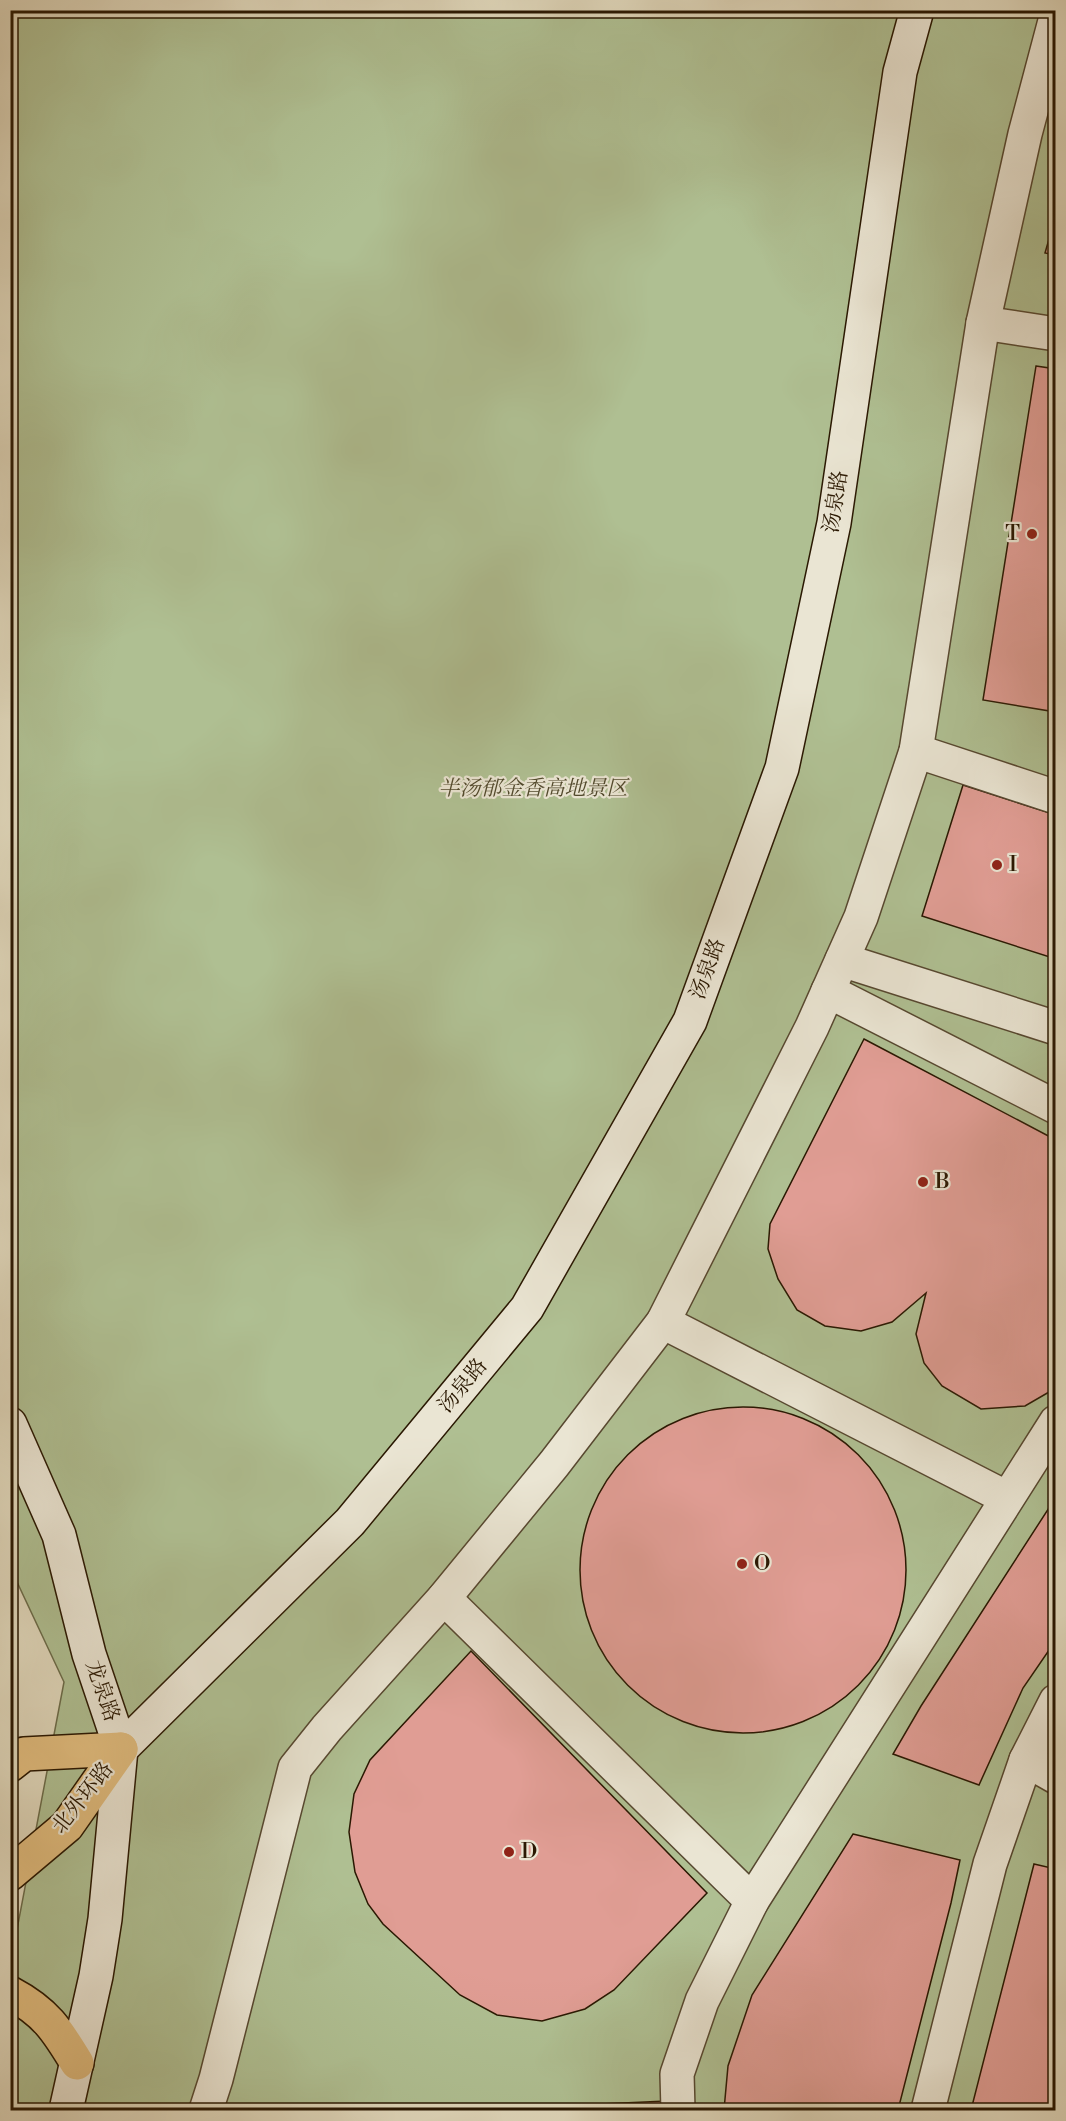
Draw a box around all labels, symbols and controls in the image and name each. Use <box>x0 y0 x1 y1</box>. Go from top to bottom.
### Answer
street label: 汤泉路 <box>818 469 854 535</box>
place label: T <box>1005 521 1020 547</box>
marker: T <box>1025 527 1039 541</box>
park label: 半汤郁金香高地景区 <box>439 776 630 802</box>
place label: I <box>1009 852 1017 878</box>
marker: I <box>990 858 1004 872</box>
street label: 汤泉路 <box>685 935 731 1003</box>
place label: B <box>934 1169 950 1195</box>
marker: B <box>916 1175 930 1189</box>
street label: 汤泉路 <box>433 1354 493 1418</box>
place label: O <box>754 1551 770 1577</box>
marker: O <box>735 1557 749 1571</box>
street label: 龙泉路 <box>79 1657 125 1725</box>
street label: 北外环路 <box>47 1757 119 1839</box>
place label: D <box>521 1839 537 1865</box>
marker: D <box>502 1845 516 1859</box>

